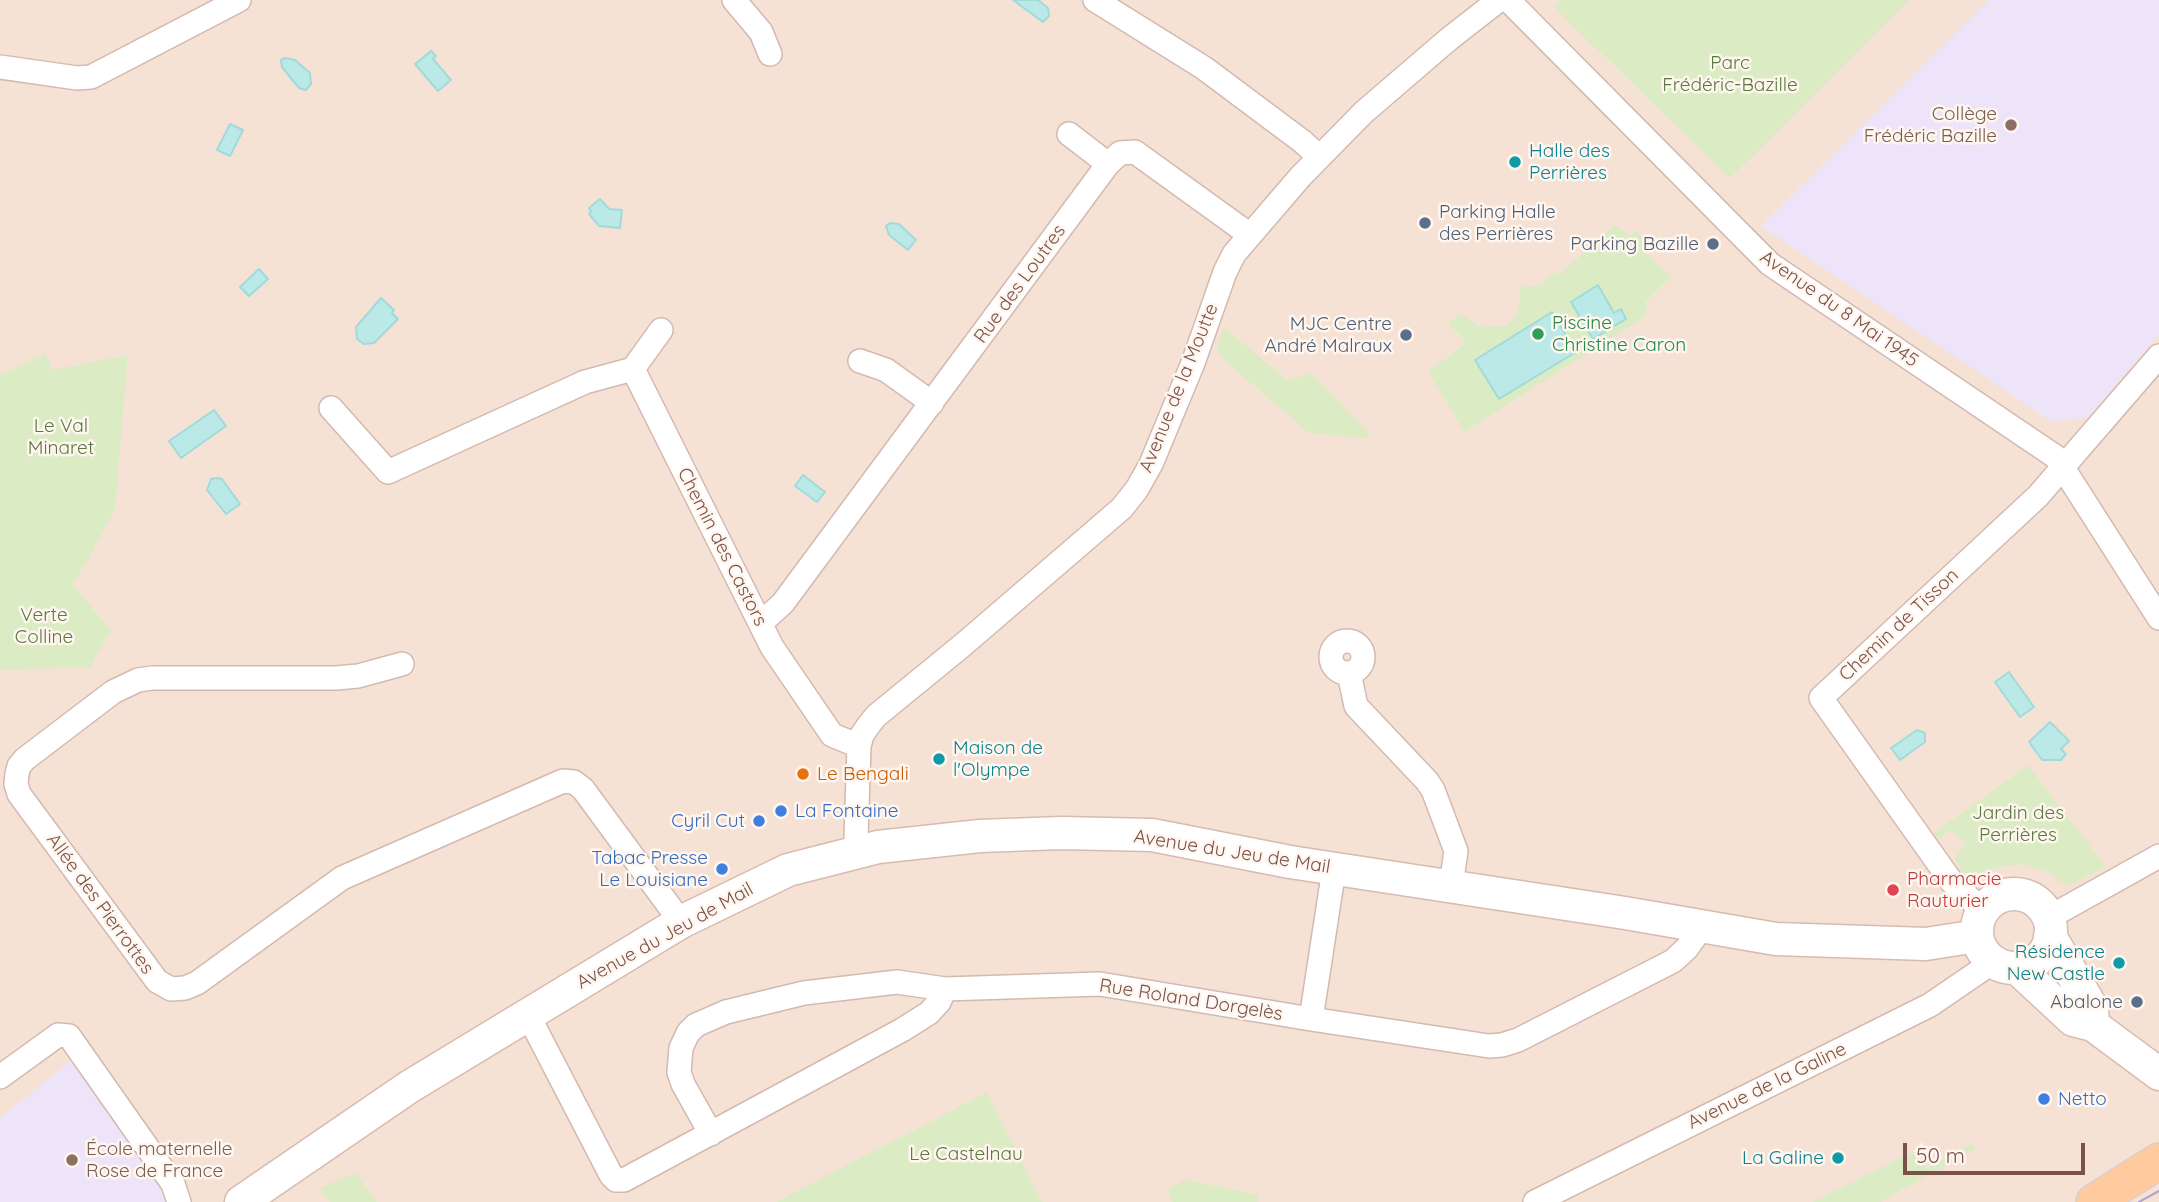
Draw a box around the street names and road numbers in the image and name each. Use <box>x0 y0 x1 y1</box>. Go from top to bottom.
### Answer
street label: Rue des Loutres <box>969 220 1071 348</box>
street label: Avenue du 8 Mai 1945 <box>1755 246 1923 372</box>
street label: Avenue de la Moutte <box>1135 300 1223 476</box>
street label: Chemin des Castors <box>672 464 772 630</box>
street label: Chemin de Tisson <box>1835 564 1963 686</box>
street label: Avenue du Jeu de Mail <box>1132 825 1332 879</box>
street label: Allée des Pierrottes <box>41 829 159 979</box>
street label: Avenue du Jeu de Mail <box>573 878 757 994</box>
street label: Rue Roland Dorgelès <box>1098 974 1284 1026</box>
street label: Avenue de la Galine <box>1684 1038 1850 1134</box>

